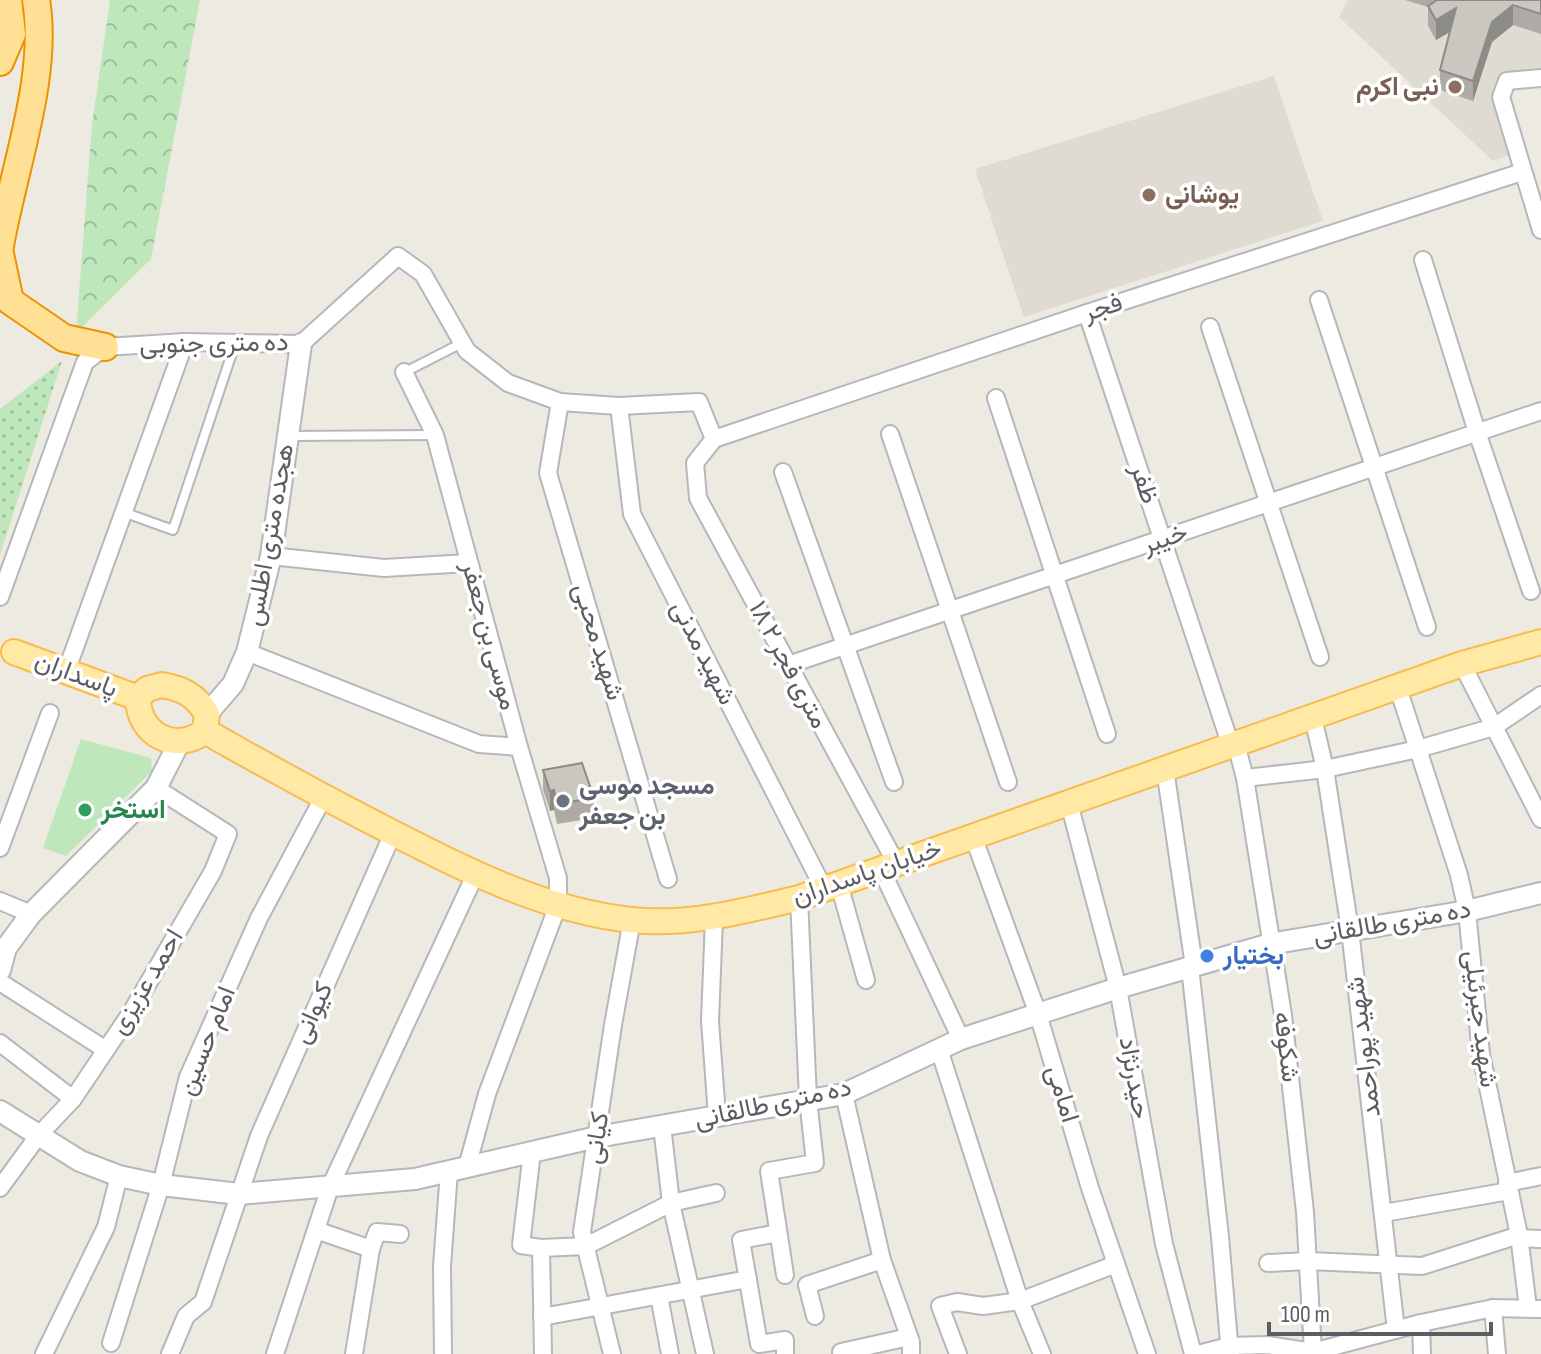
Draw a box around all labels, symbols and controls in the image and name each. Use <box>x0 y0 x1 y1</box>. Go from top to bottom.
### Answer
place label: نبی اکرم <box>1356 72 1439 103</box>
marker: نبی اکرم <box>1446 78 1464 96</box>
place label: یوشانی <box>1165 180 1239 211</box>
marker: یوشانی <box>1140 186 1158 204</box>
street label: فجر <box>1078 287 1127 329</box>
street label: ده متری جنوبی <box>139 327 289 361</box>
street label: هجده متری اطلس <box>239 441 301 629</box>
street label: ظفر <box>1123 459 1165 508</box>
street label: خیبر <box>1137 517 1192 561</box>
street label: موسی بن جعفر <box>454 557 524 714</box>
street label: شهید محبی <box>566 580 630 704</box>
street label: شهید مدنی <box>664 596 742 710</box>
street label: ۱۸ متری فجر ۲ <box>741 596 835 734</box>
street label: پاسداران <box>30 645 122 706</box>
place label: مسجد موسی بن جعفر <box>578 771 715 832</box>
marker: مسجد موسی بن جعفر <box>554 792 572 810</box>
place label: استخر <box>100 795 166 826</box>
marker: استخر <box>76 801 94 819</box>
street label: خیابان پاسداران <box>788 833 946 914</box>
street label: ده متری طالقانی <box>1311 894 1473 952</box>
street label: احمد عزیزی <box>104 924 190 1040</box>
place label: بختیار <box>1222 941 1284 972</box>
marker: بختیار <box>1198 947 1216 965</box>
street label: شهید جبرئیلی <box>1456 949 1504 1089</box>
street label: شهید پوراحمد <box>1340 975 1389 1119</box>
street label: کیوانی <box>286 977 340 1049</box>
street label: امام حسین <box>171 982 243 1100</box>
street label: شکوفه <box>1266 1010 1306 1084</box>
street label: حیدرنژاد <box>1112 1035 1156 1121</box>
street label: امامی <box>1039 1062 1085 1126</box>
street label: ده متری طالقانی <box>692 1072 854 1136</box>
street label: کیانی <box>578 1110 616 1166</box>
scale bar <box>1269 1286 1491 1336</box>
text: 100 m <box>1281 1300 1330 1329</box>

